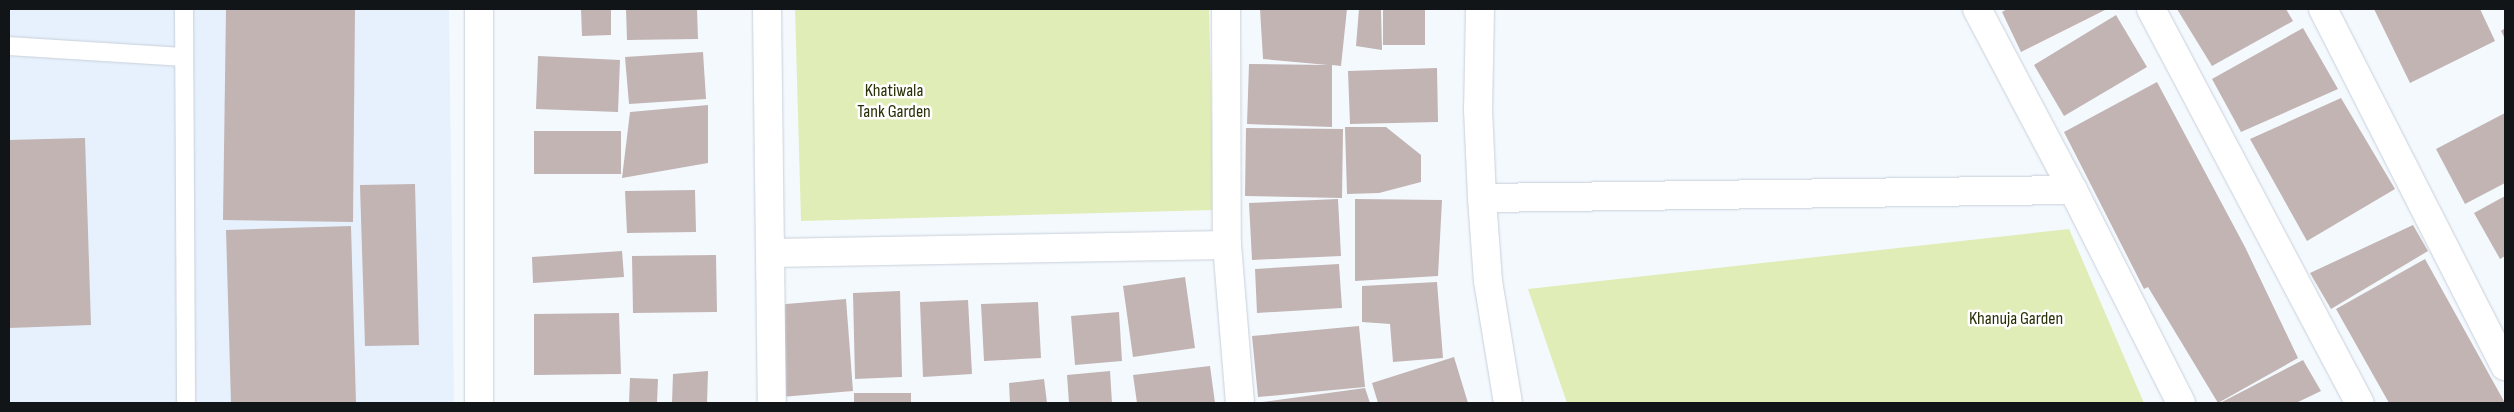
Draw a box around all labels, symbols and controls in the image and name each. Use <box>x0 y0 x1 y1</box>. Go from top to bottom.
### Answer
park label: Khatiwala Tank Garden <box>857 81 931 124</box>
park label: Khanuja Garden <box>1969 308 2063 330</box>

